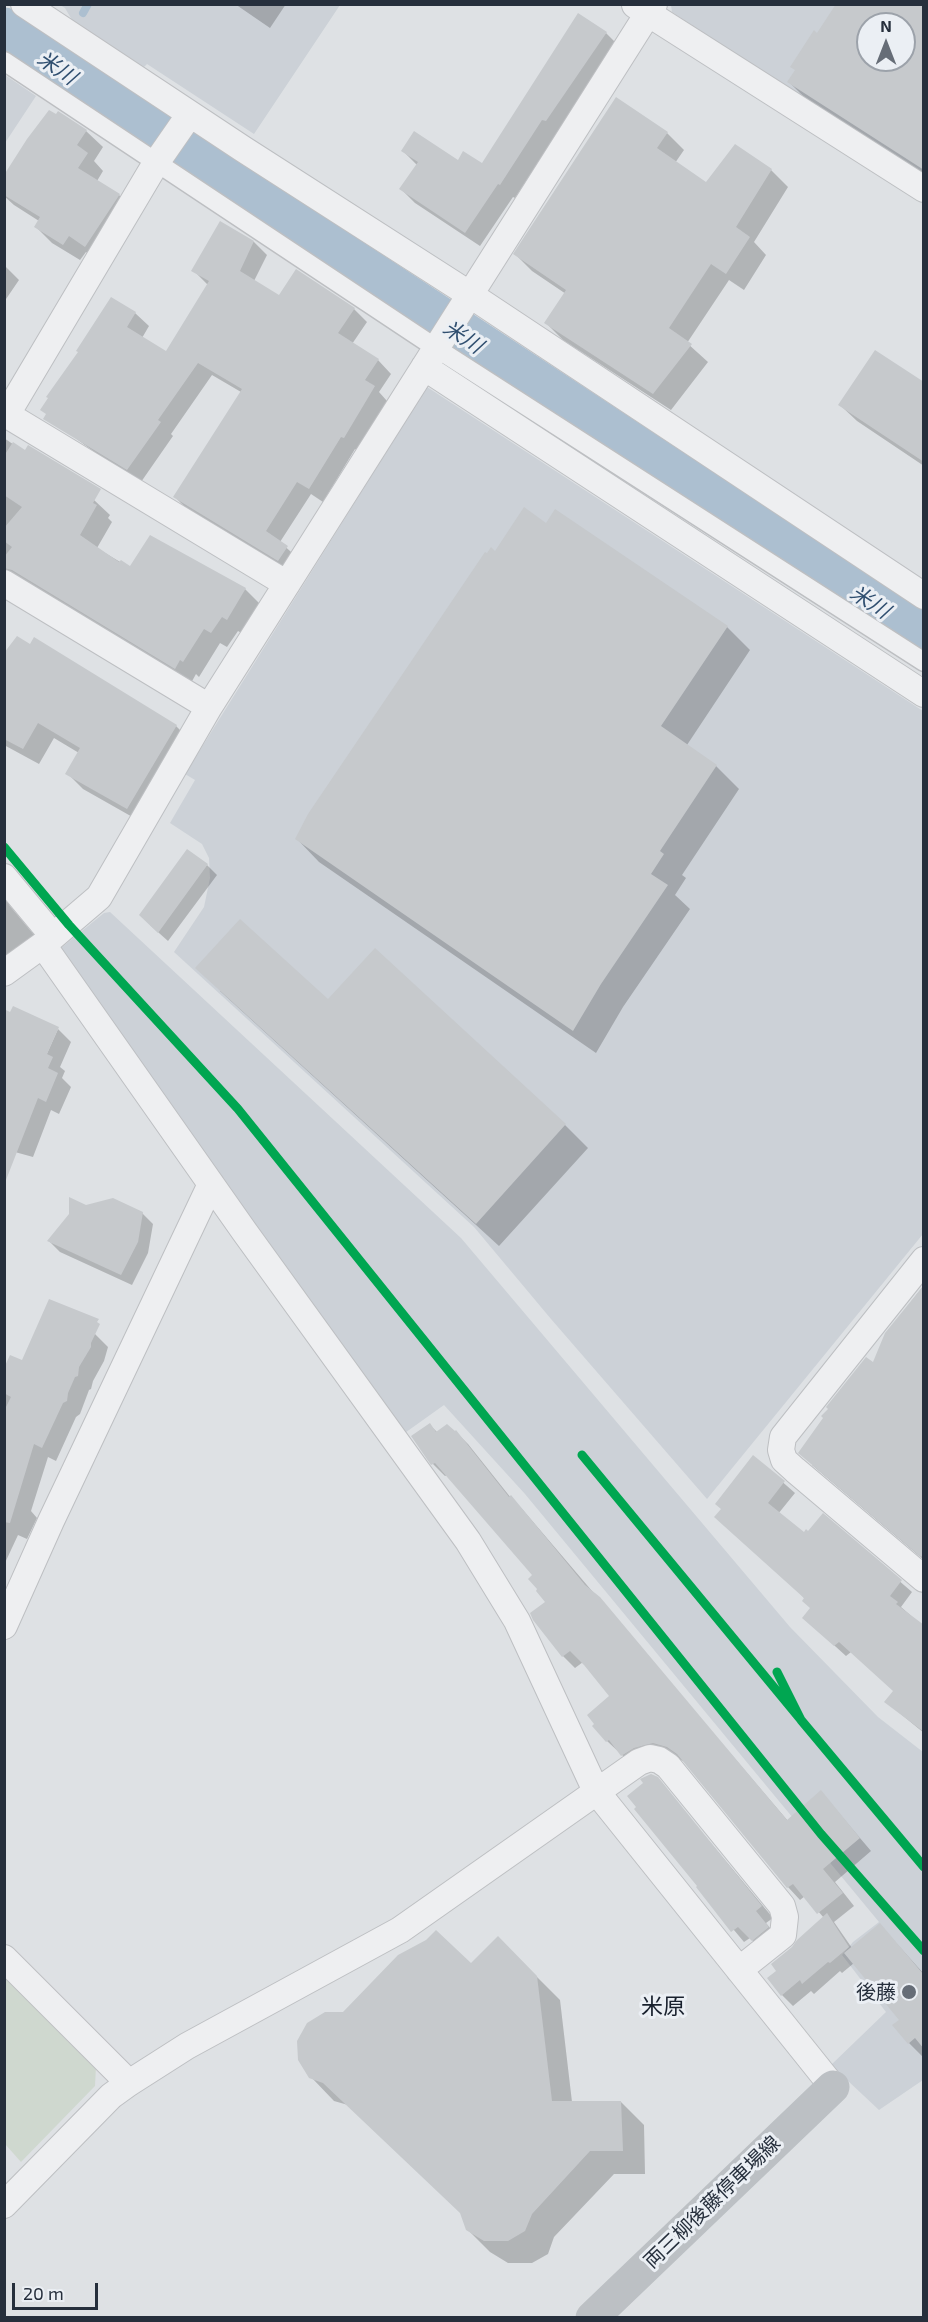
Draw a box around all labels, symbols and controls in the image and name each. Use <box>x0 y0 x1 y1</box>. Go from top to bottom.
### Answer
north arrow <box>856 12 916 72</box>
text: N <box>880 16 892 35</box>
water label: 米川 <box>33 46 81 90</box>
water label: 米川 <box>439 315 487 359</box>
water label: 米川 <box>846 580 894 624</box>
place label: 後藤 <box>856 1980 896 2004</box>
marker: 後藤 <box>900 1983 918 2001</box>
district label: 米原 <box>641 1994 685 2020</box>
street label: 両三柳後藤停車場線 <box>639 2131 785 2273</box>
scale bar <box>15 2271 100 2309</box>
text: 20 m <box>23 2282 64 2304</box>

